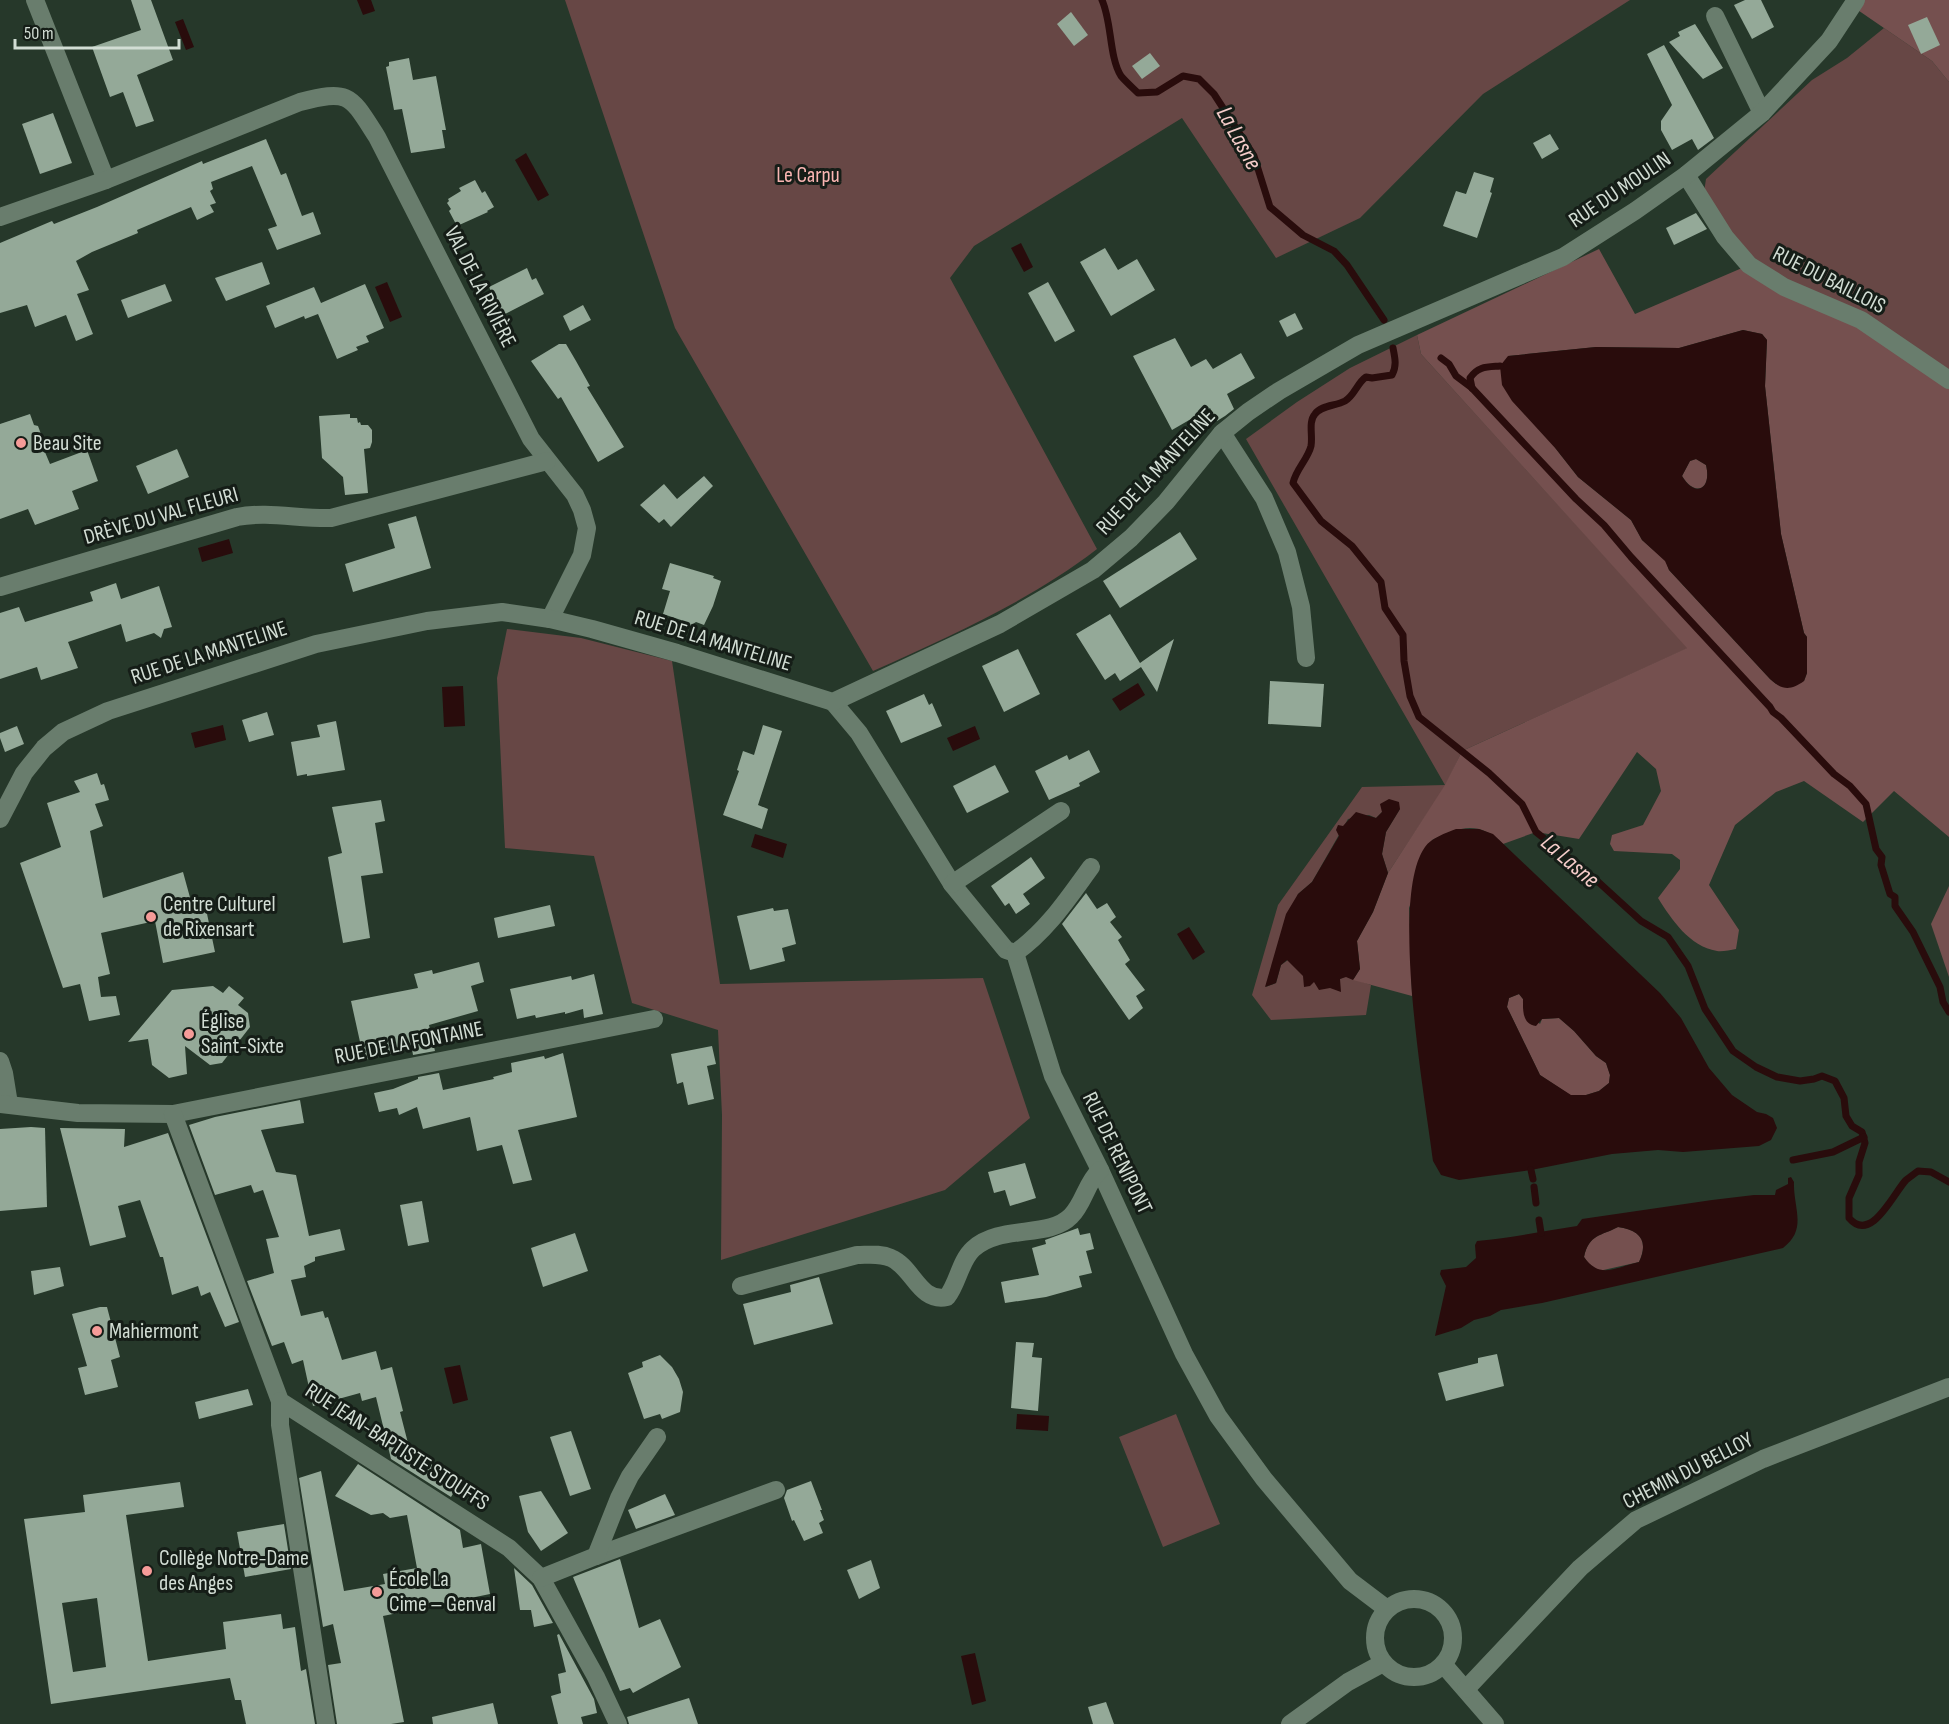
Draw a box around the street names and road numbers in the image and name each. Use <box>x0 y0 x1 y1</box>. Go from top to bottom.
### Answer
street label: RUE DU MOULIN <box>1564 146 1676 234</box>
street label: VAL DE LA RIVIÈRE <box>438 222 522 352</box>
street label: RUE DU BAILLOIS <box>1768 240 1890 320</box>
street label: RUE DE LA MANTELINE <box>1091 403 1221 541</box>
street label: DRÈVE DU VAL FLEURI <box>81 481 241 551</box>
street label: RUE DE LA MANTELINE <box>631 604 795 678</box>
street label: RUE DE LA MANTELINE <box>127 615 291 691</box>
street label: RUE DE LA FONTAINE <box>332 1015 486 1071</box>
street label: RUE DE RENIPONT <box>1076 1088 1158 1218</box>
street label: RUE JEAN-BAPTISTE STOUFFS <box>300 1377 494 1517</box>
street label: CHEMIN DU BELLOY <box>1618 1427 1758 1515</box>

